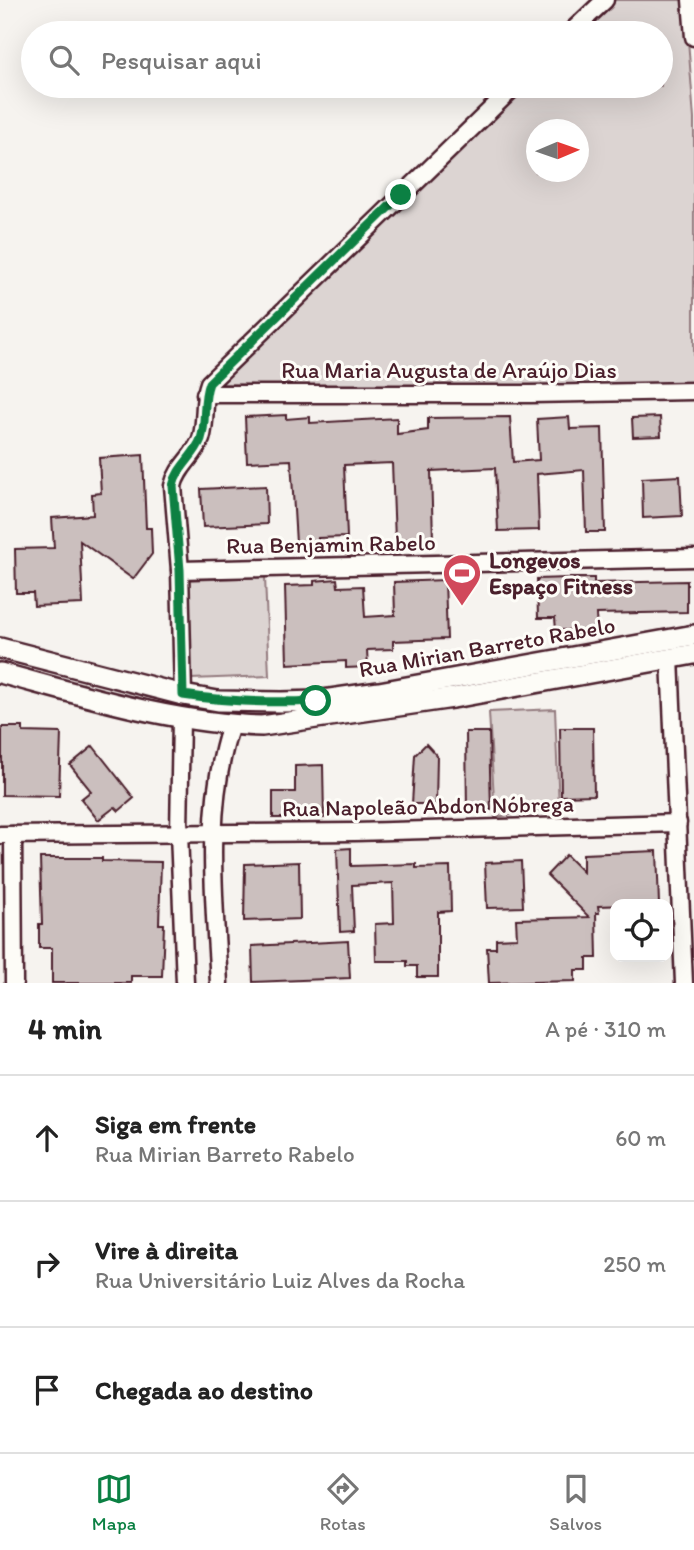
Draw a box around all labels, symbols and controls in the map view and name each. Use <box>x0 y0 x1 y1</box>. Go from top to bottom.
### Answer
search box <box>21 21 673 98</box>
icon: search <box>45 41 83 79</box>
text: Pesquisar aqui <box>101 44 262 76</box>
north arrow <box>526 119 589 182</box>
route end <box>385 179 416 210</box>
street label: Rua Maria Augusta de Araújo Dias <box>281 356 617 384</box>
street label: Rua Benjamin Rabelo <box>226 528 436 560</box>
place label: Longevos Espaço Fitness <box>489 546 633 600</box>
sports icon: Longevos Espaço Fitness <box>441 552 483 607</box>
street label: Rua Mirian Barreto Rabelo <box>357 611 617 683</box>
route start <box>300 685 331 716</box>
street label: Rua Napoleão Abdon Nóbrega <box>282 789 574 823</box>
map controls <box>610 899 673 962</box>
button: locate <box>610 899 673 962</box>
text: 4 min <box>28 1010 102 1047</box>
text: A pé · 310 m <box>545 1015 666 1043</box>
text: Siga em frente <box>95 1108 256 1140</box>
icon: ahead <box>28 1119 66 1157</box>
text: 60 m <box>615 1124 666 1152</box>
text: Rua Mirian Barreto Rabelo <box>95 1140 355 1168</box>
text: Vire à direita <box>95 1234 238 1266</box>
icon: right <box>28 1245 66 1283</box>
text: 250 m <box>603 1250 666 1278</box>
text: Rua Universitário Luiz Alves da Rocha <box>95 1266 465 1294</box>
icon: arrive <box>28 1371 66 1409</box>
text: Chegada ao destino <box>95 1374 313 1406</box>
tab: Mapa <box>92 1470 136 1535</box>
tab: Rotas <box>320 1470 366 1535</box>
tab: Salvos <box>549 1470 602 1535</box>

